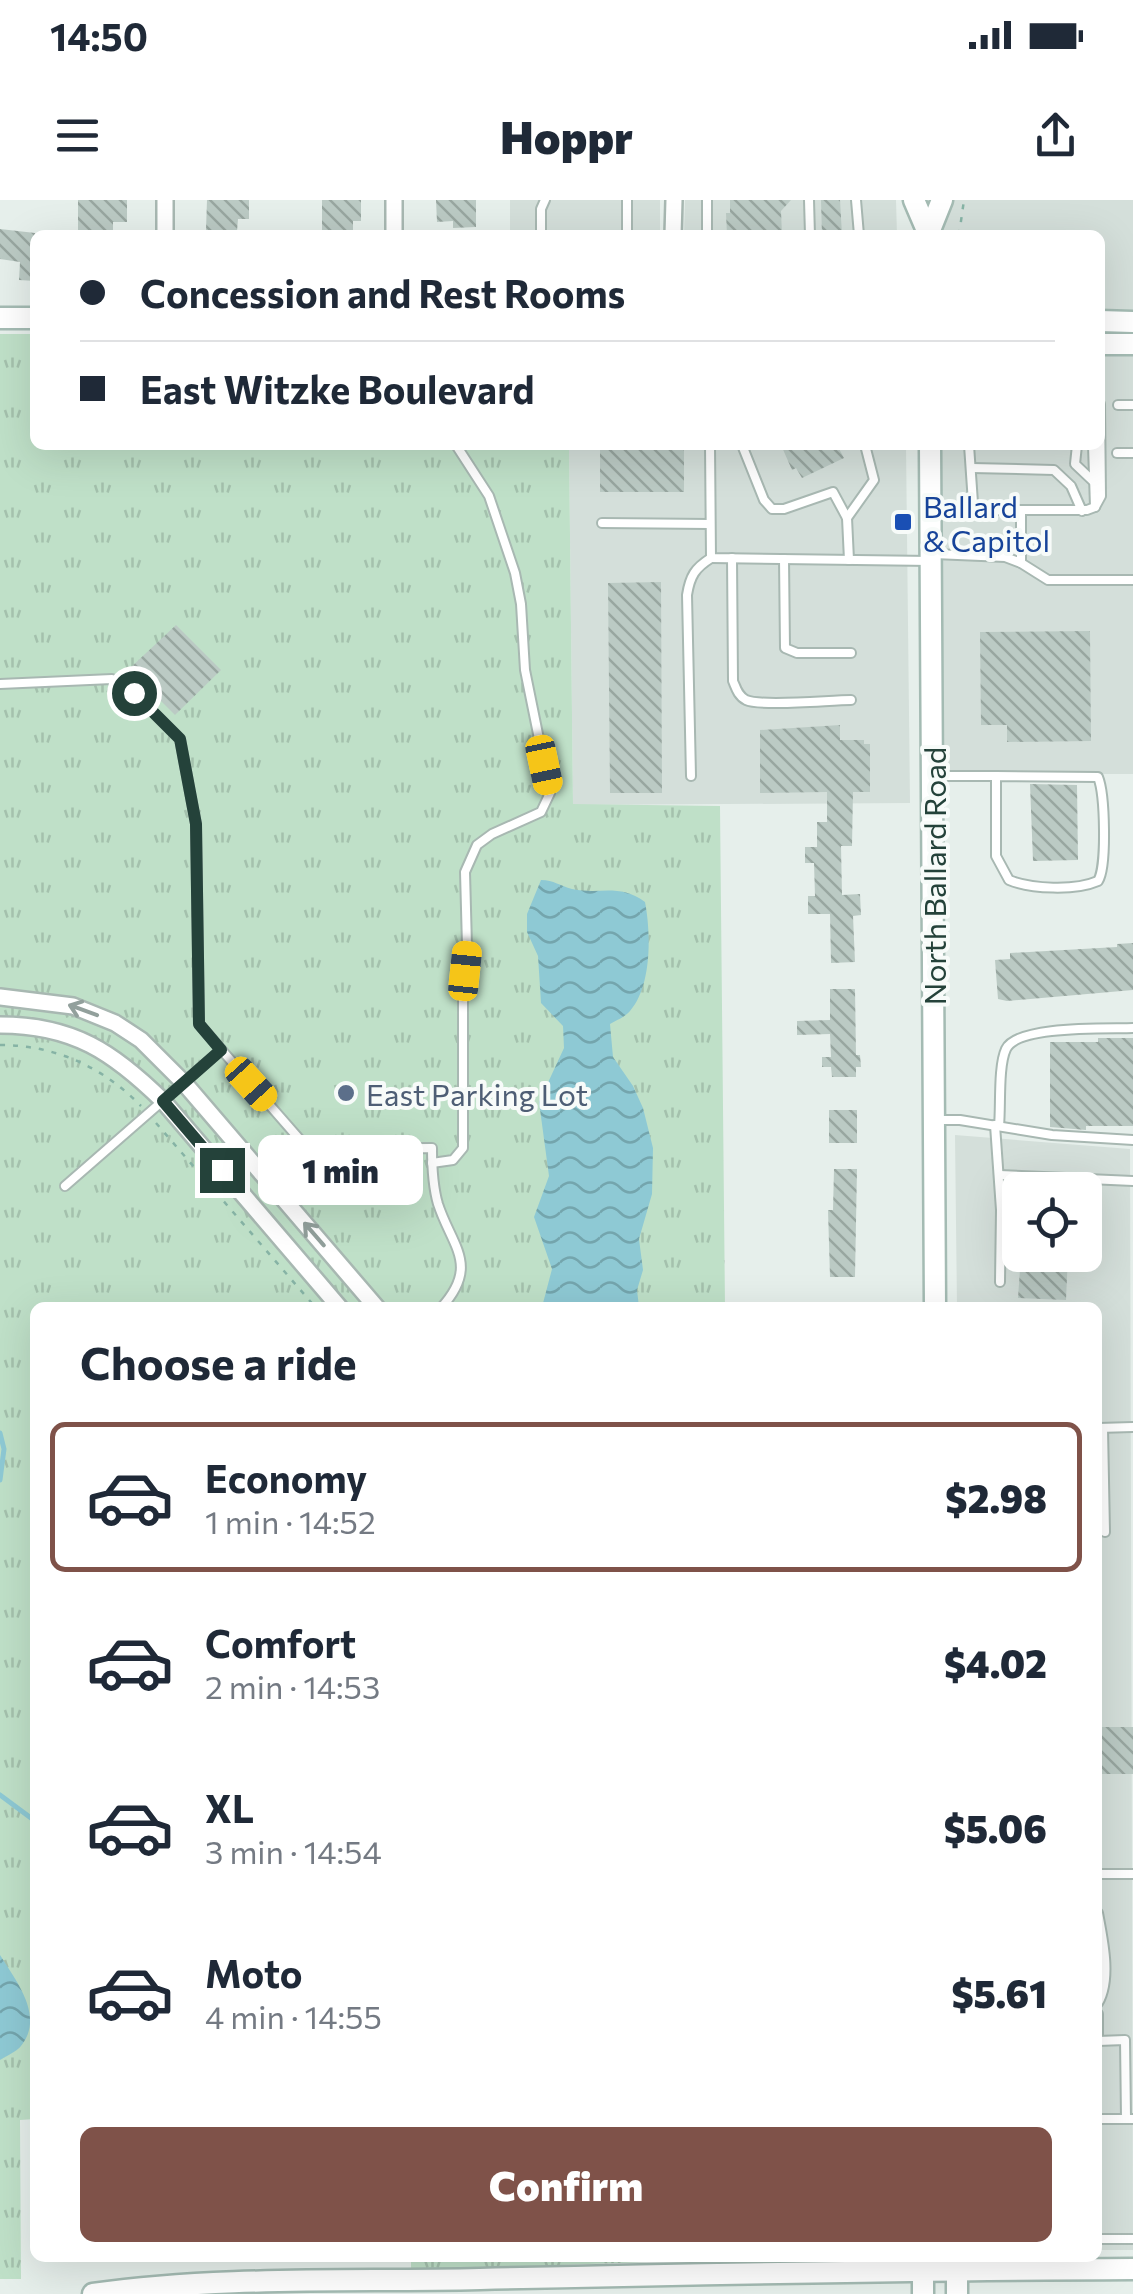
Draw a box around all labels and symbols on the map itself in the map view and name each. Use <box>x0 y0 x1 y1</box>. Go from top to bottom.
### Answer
place label: Ballard & Capitol <box>923 487 1050 558</box>
marker: Ballard & Capitol <box>892 511 914 533</box>
route start <box>112 671 157 716</box>
car <box>523 733 565 797</box>
street label: North Ballard Road <box>915 747 952 1005</box>
car <box>447 940 483 1002</box>
one-way arrow <box>69 1000 100 1018</box>
car <box>220 1052 282 1116</box>
place label: East Parking Lot <box>366 1075 588 1112</box>
marker: East Parking Lot <box>335 1082 357 1104</box>
callout: 1 min <box>257 1135 422 1205</box>
route end <box>200 1148 245 1193</box>
one-way arrow <box>303 1221 325 1247</box>

